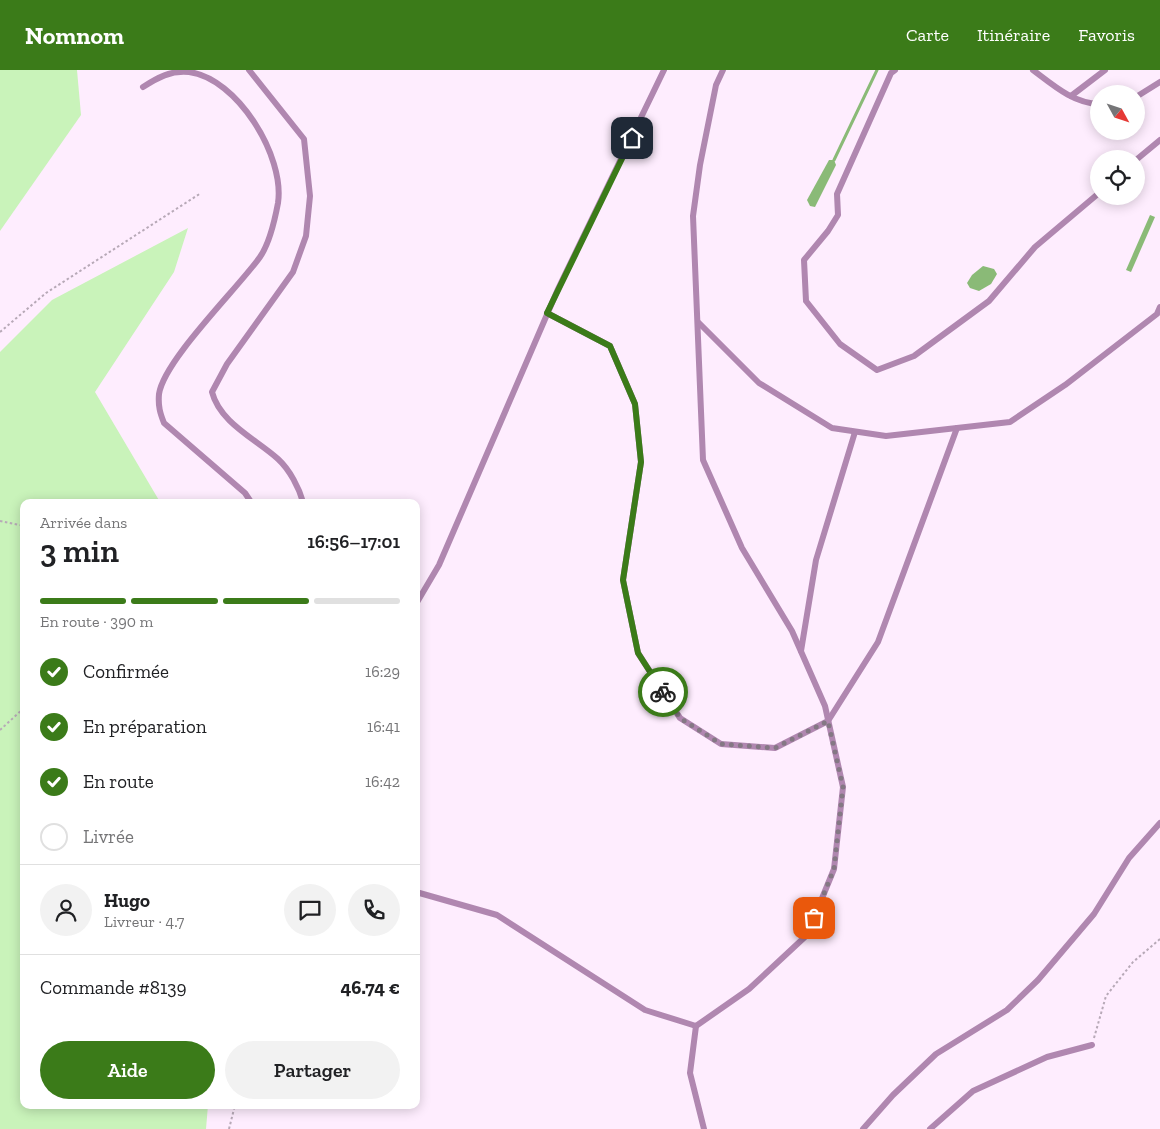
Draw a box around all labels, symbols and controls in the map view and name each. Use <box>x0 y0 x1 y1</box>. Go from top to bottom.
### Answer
text: Nomnom <box>25 21 124 50</box>
text: Carte <box>906 24 949 46</box>
text: Itinéraire <box>977 24 1050 46</box>
text: Favoris <box>1078 24 1135 46</box>
north arrow <box>1090 85 1145 140</box>
map controls <box>1090 85 1145 205</box>
pin <box>611 117 653 159</box>
icon: home <box>618 124 646 152</box>
button: locate <box>1090 150 1145 205</box>
text: Arrivée dans <box>40 513 127 532</box>
text: 16:56–17:01 <box>307 530 400 553</box>
text: 3 min <box>40 532 119 570</box>
text: En route · 390 m <box>40 612 153 631</box>
icon: check <box>40 658 68 686</box>
text: Confirmée <box>83 660 169 683</box>
text: 16:29 <box>365 662 400 681</box>
courier <box>638 667 688 717</box>
icon: bike <box>649 678 677 706</box>
icon: check <box>40 713 68 741</box>
text: En préparation <box>83 715 207 738</box>
text: 16:41 <box>367 717 400 736</box>
icon: check <box>40 768 68 796</box>
text: En route <box>83 770 154 793</box>
text: 16:42 <box>365 772 400 791</box>
text: Livrée <box>83 825 134 848</box>
button: person <box>40 884 92 936</box>
button: chat <box>284 884 336 936</box>
button: phone <box>348 884 400 936</box>
text: Hugo <box>104 889 150 912</box>
pin <box>793 897 835 939</box>
icon: bag <box>800 904 828 932</box>
text: Livreur · 4.7 <box>104 912 184 931</box>
text: Commande #8139 <box>40 976 187 999</box>
text: 46.74 € <box>340 976 400 999</box>
button: Aide <box>40 1041 215 1099</box>
button: Partager <box>225 1041 400 1099</box>

